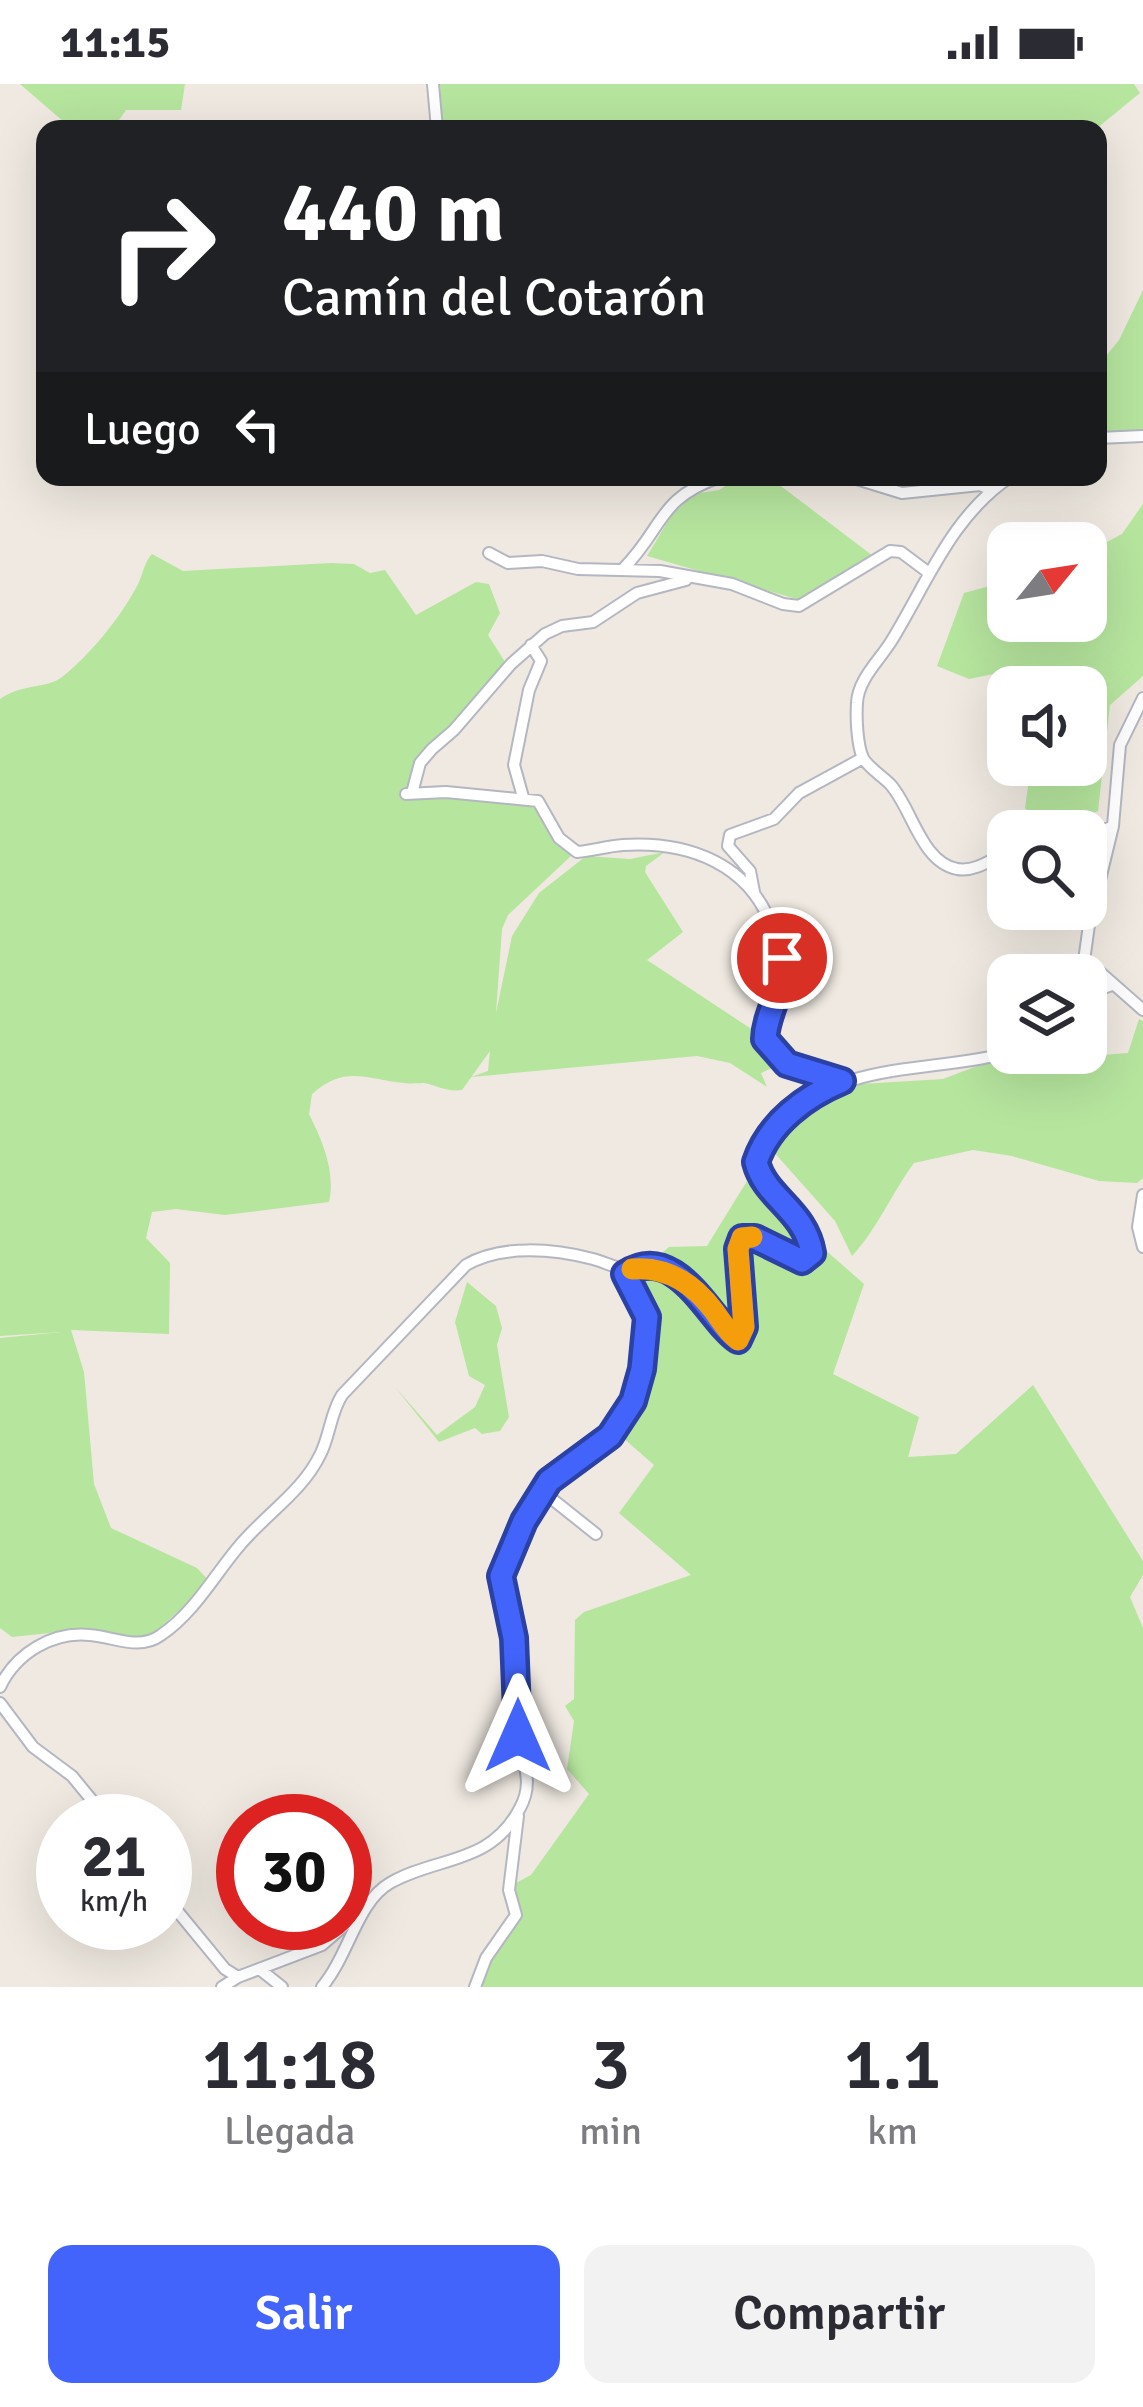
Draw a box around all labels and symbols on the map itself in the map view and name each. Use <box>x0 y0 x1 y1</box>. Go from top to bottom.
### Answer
north arrow <box>987 522 1107 642</box>
pin <box>731 907 833 1009</box>
position arrow <box>455 1673 581 1799</box>
speed limit sign: 30 <box>216 1794 372 1950</box>

